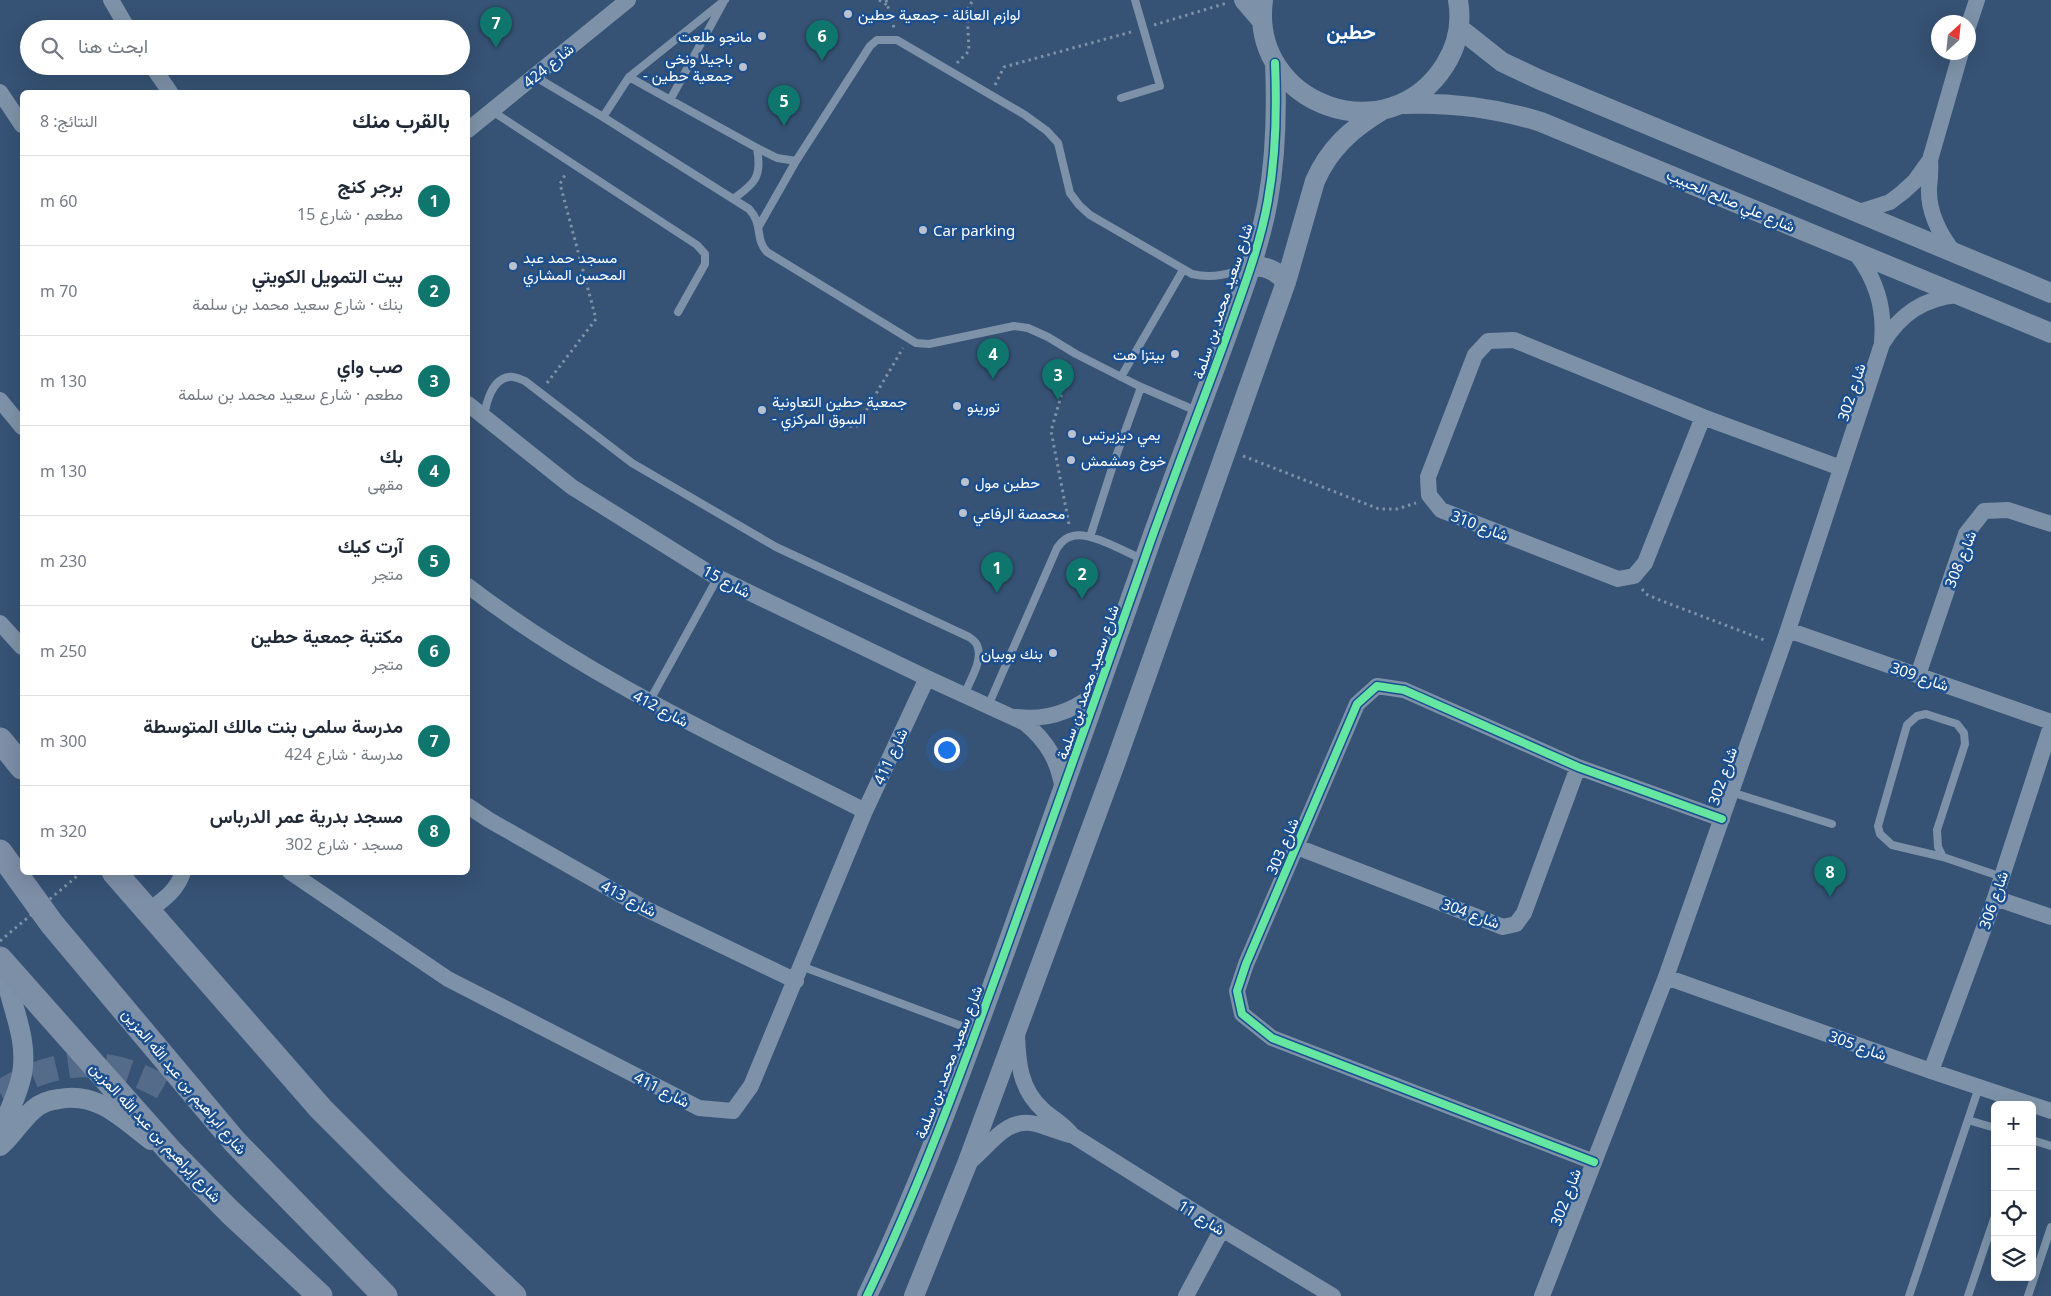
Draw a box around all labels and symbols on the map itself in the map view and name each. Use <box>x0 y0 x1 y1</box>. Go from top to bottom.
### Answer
place label: لوازم العائلة - جمعية حطين <box>858 4 1021 25</box>
pin: 7 <box>480 7 512 48</box>
marker: لوازم العائلة - جمعية حطين <box>842 8 854 20</box>
north arrow <box>1931 15 1976 60</box>
district label: حطين <box>1326 18 1376 45</box>
pin: 6 <box>806 20 838 61</box>
place label: مانجو طلعت <box>678 26 752 46</box>
marker: مانجو طلعت <box>756 30 768 42</box>
street label: شارع 424 <box>518 38 579 93</box>
place label: باجيلا ونخي - جمعية حطين <box>643 48 733 86</box>
marker: باجيلا ونخي - جمعية حطين <box>737 61 749 73</box>
pin: 5 <box>768 85 800 126</box>
street label: شارع علي صالح الحبيب <box>1662 164 1799 240</box>
place label: Car parking <box>933 220 1015 240</box>
street label: شارع سعيد محمد بن سلمة <box>1187 220 1259 382</box>
marker: Car parking <box>917 224 929 236</box>
place label: مسجد حمد عبد المحسن المشاري <box>523 247 626 288</box>
marker: مسجد حمد عبد المحسن المشاري <box>507 260 519 272</box>
pin: 4 <box>977 338 1009 379</box>
place label: بيتزا هت <box>1113 344 1165 364</box>
marker: بيتزا هت <box>1169 348 1181 360</box>
pin: 3 <box>1042 359 1074 400</box>
street label: شارع 302 <box>1832 360 1872 424</box>
place label: جمعية حطين التعاونية - السوق المركزي <box>772 391 907 432</box>
place label: تورينو <box>967 396 1000 416</box>
marker: تورينو <box>951 400 963 412</box>
marker: جمعية حطين التعاونية - السوق المركزي <box>756 404 768 416</box>
place label: يمي ديزيرتس <box>1082 424 1160 448</box>
marker: يمي ديزيرتس <box>1066 428 1078 440</box>
place label: خوخ ومشمش <box>1081 450 1166 472</box>
marker: خوخ ومشمش <box>1065 454 1077 466</box>
place label: حطين مول <box>975 472 1040 493</box>
marker: حطين مول <box>959 476 971 488</box>
place label: محمصة الرفاعي <box>973 503 1065 527</box>
street label: شارع 310 <box>1448 505 1512 547</box>
marker: محمصة الرفاعي <box>957 507 969 519</box>
street label: شارع 308 <box>1940 527 1982 591</box>
pin: 1 <box>981 552 1013 593</box>
pin: 2 <box>1066 558 1098 599</box>
street label: شارع 15 <box>699 560 754 604</box>
street label: شارع سعيد محمد بن سلمة <box>1051 602 1125 763</box>
place label: بنك بوبيان <box>981 643 1043 663</box>
marker: بنك بوبيان <box>1047 647 1059 659</box>
street label: شارع 309 <box>1888 657 1952 697</box>
street label: شارع 412 <box>629 685 692 733</box>
street label: شارع 411 <box>868 725 914 788</box>
your location <box>934 737 960 763</box>
street label: شارع 302 <box>1703 744 1743 808</box>
street label: شارع 303 <box>1261 814 1305 878</box>
pin: 8 <box>1814 856 1846 897</box>
street label: شارع 306 <box>1974 868 2014 932</box>
street label: شارع 413 <box>597 875 660 923</box>
street label: شارع 304 <box>1439 893 1503 935</box>
street label: شارع سعيد محمد بن سلمة <box>910 982 988 1142</box>
street label: شارع ابراهيم بن عبد الله المزين <box>117 1004 252 1160</box>
street label: شارع 305 <box>1826 1025 1890 1067</box>
street label: شارع إبراهيم بن عبد الله المزين <box>84 1058 226 1208</box>
street label: شارع 411 <box>630 1067 693 1113</box>
street label: شارع 302 <box>1545 1165 1587 1229</box>
street label: شارع 11 <box>1174 1195 1229 1241</box>

